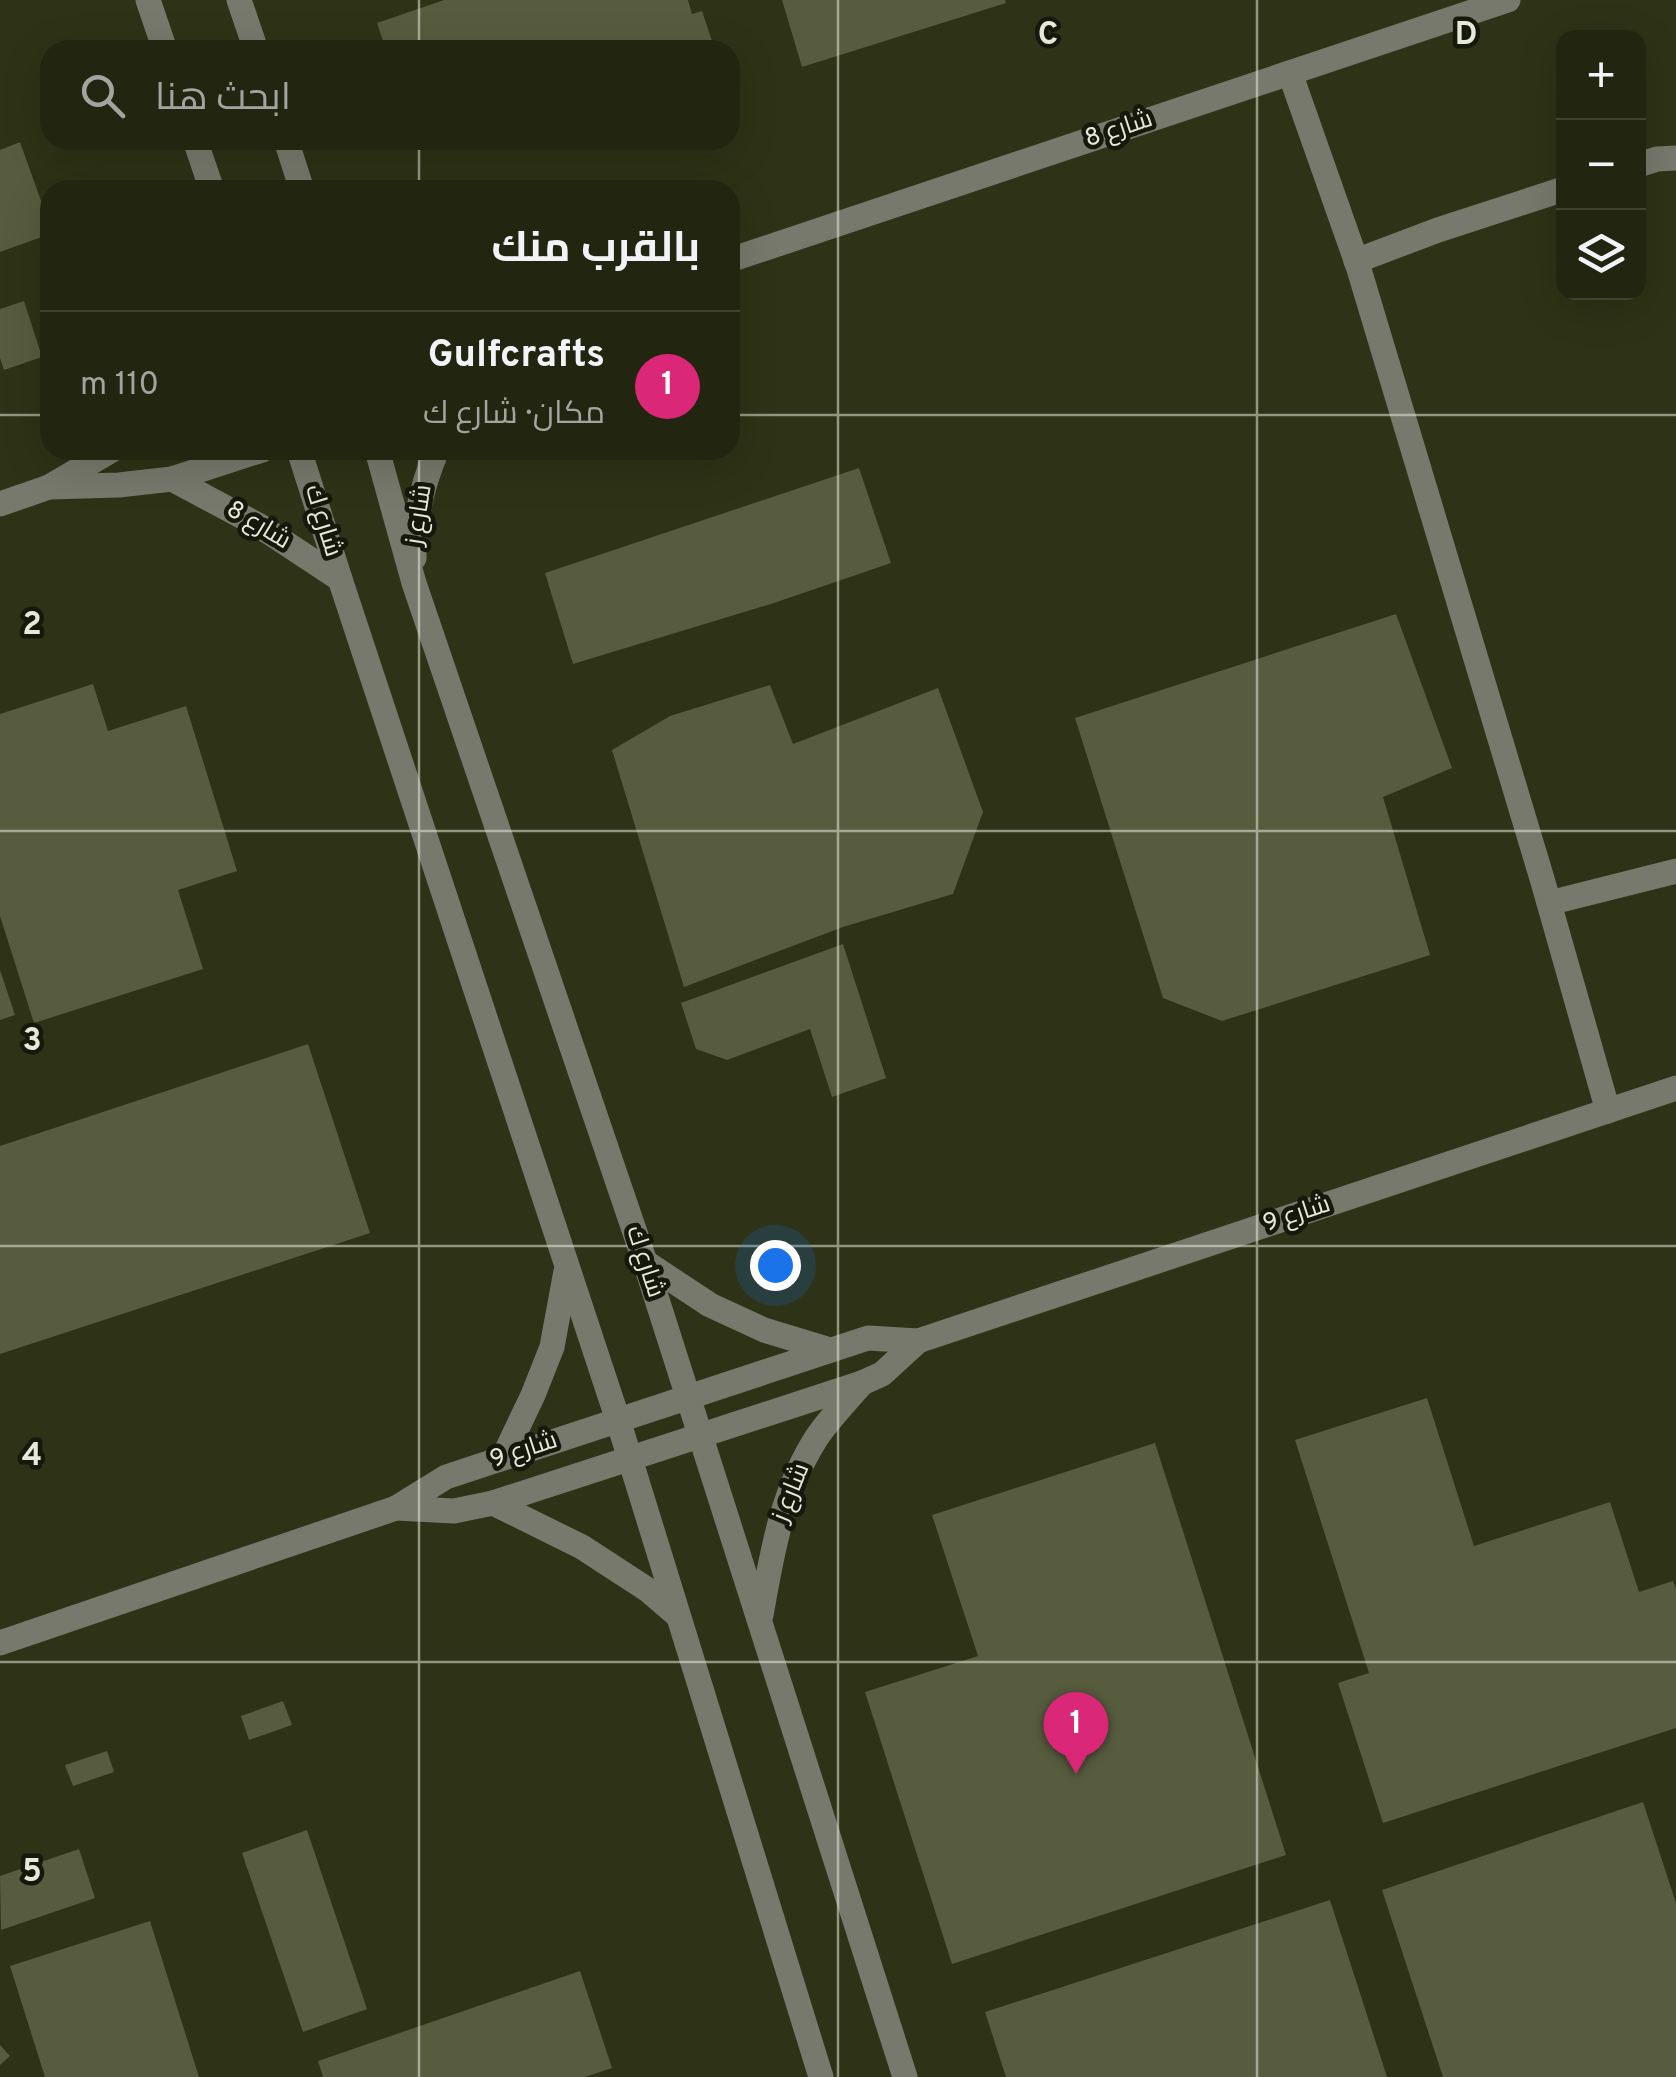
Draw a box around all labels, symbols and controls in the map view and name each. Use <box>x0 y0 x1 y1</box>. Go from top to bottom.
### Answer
text: C <box>1038 16 1058 56</box>
text: D <box>1455 16 1477 56</box>
map controls <box>1556 30 1646 300</box>
button: + <box>1556 30 1646 120</box>
search box <box>40 40 740 150</box>
icon: search <box>75 68 130 123</box>
text: ابحث هنا <box>155 75 291 124</box>
street label: شارع 8 <box>1081 104 1157 156</box>
button: − <box>1556 120 1646 210</box>
button: layers <box>1556 210 1646 300</box>
text: بالقرب منك <box>491 224 700 277</box>
text: Gulfcrafts <box>428 332 605 381</box>
text: 110 m <box>80 366 159 406</box>
text: 1 <box>661 366 674 406</box>
text: مكان · شارع ك <box>423 395 605 435</box>
street label: شارع ك <box>296 481 348 561</box>
street label: شارع ز <box>399 482 441 550</box>
street label: شارع 8 <box>220 494 296 558</box>
text: 2 <box>22 606 42 646</box>
text: 3 <box>22 1022 42 1062</box>
street label: شارع 9 <box>1259 1189 1335 1241</box>
street label: شارع ك <box>617 1222 671 1302</box>
your location <box>750 1240 801 1291</box>
street label: شارع 9 <box>486 1425 562 1477</box>
text: 4 <box>22 1437 42 1477</box>
street label: شارع ز <box>765 1459 818 1529</box>
pin: 1 <box>1044 1692 1108 1774</box>
text: 5 <box>22 1853 42 1893</box>

